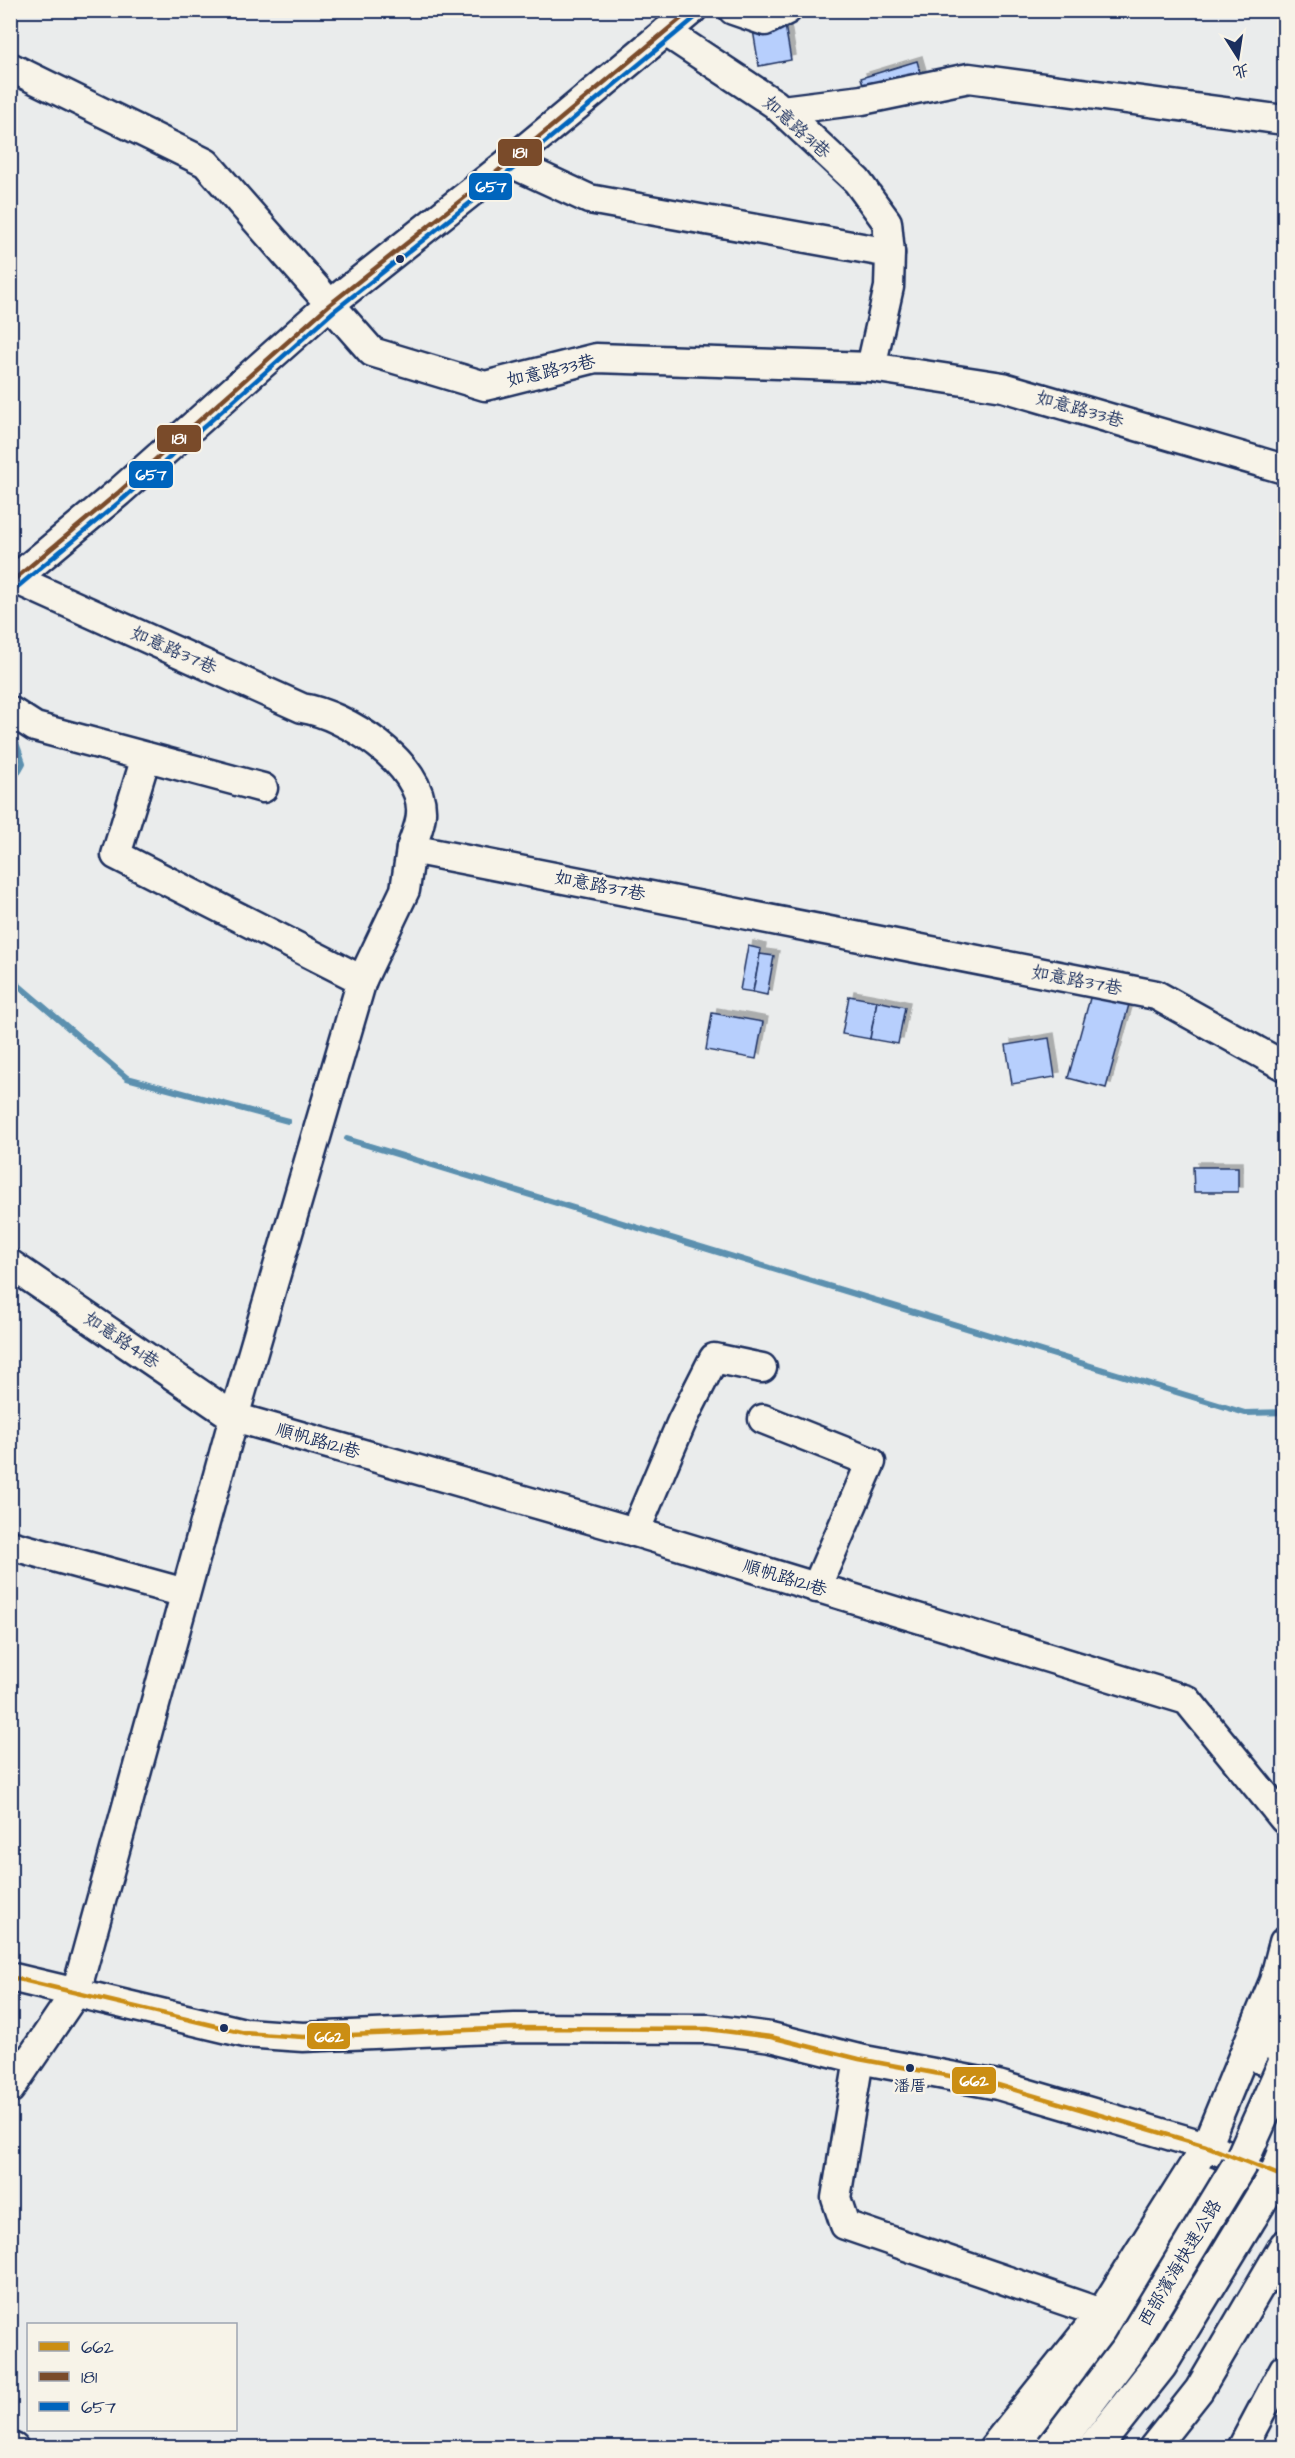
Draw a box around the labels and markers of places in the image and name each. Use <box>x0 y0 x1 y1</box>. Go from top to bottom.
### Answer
unlabelled marker <box>394 253 406 265</box>
unlabelled marker <box>218 2022 230 2034</box>
marker: 潘厝 <box>904 2062 916 2074</box>
place label: 潘厝 <box>894 2075 926 2097</box>

